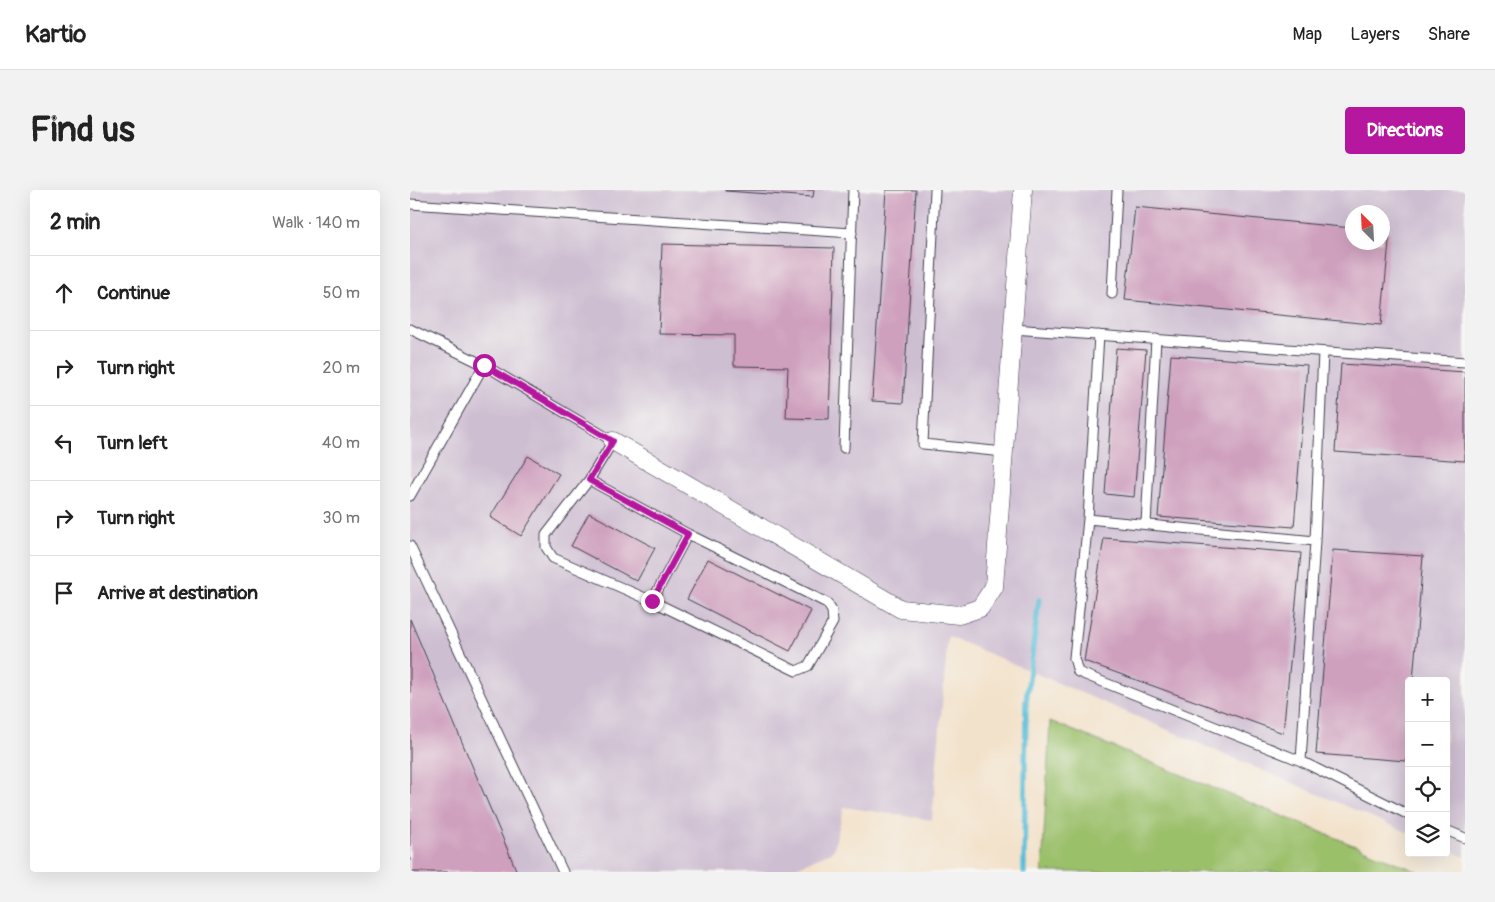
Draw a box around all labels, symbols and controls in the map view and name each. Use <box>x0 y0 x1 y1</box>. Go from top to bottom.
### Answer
text: Kartio <box>25 20 86 49</box>
text: Map <box>1293 23 1322 46</box>
text: Layers <box>1350 23 1400 46</box>
text: Share <box>1428 23 1470 46</box>
button: Directions <box>1345 107 1465 154</box>
text: Find us <box>30 108 135 152</box>
north arrow <box>1345 205 1390 250</box>
text: 2 min <box>50 209 100 236</box>
text: Walk · 140 m <box>272 213 360 233</box>
icon: ahead <box>50 279 78 307</box>
text: Continue <box>97 281 170 305</box>
text: 50 m <box>323 283 360 303</box>
icon: right <box>50 354 78 382</box>
route start <box>473 354 496 377</box>
text: Turn right <box>97 356 175 380</box>
text: 20 m <box>322 358 360 378</box>
icon: left <box>50 429 78 457</box>
text: Turn left <box>97 431 167 455</box>
text: 40 m <box>322 433 360 453</box>
icon: right <box>50 504 78 532</box>
text: Turn right <box>97 506 175 530</box>
text: 30 m <box>322 508 360 528</box>
icon: arrive <box>50 579 78 607</box>
text: Arrive at destination <box>97 581 258 605</box>
route end <box>641 590 664 613</box>
map controls <box>1405 677 1450 857</box>
button: + <box>1405 677 1450 722</box>
button: − <box>1405 722 1450 767</box>
button: locate <box>1405 767 1450 812</box>
button: layers <box>1405 812 1450 857</box>

